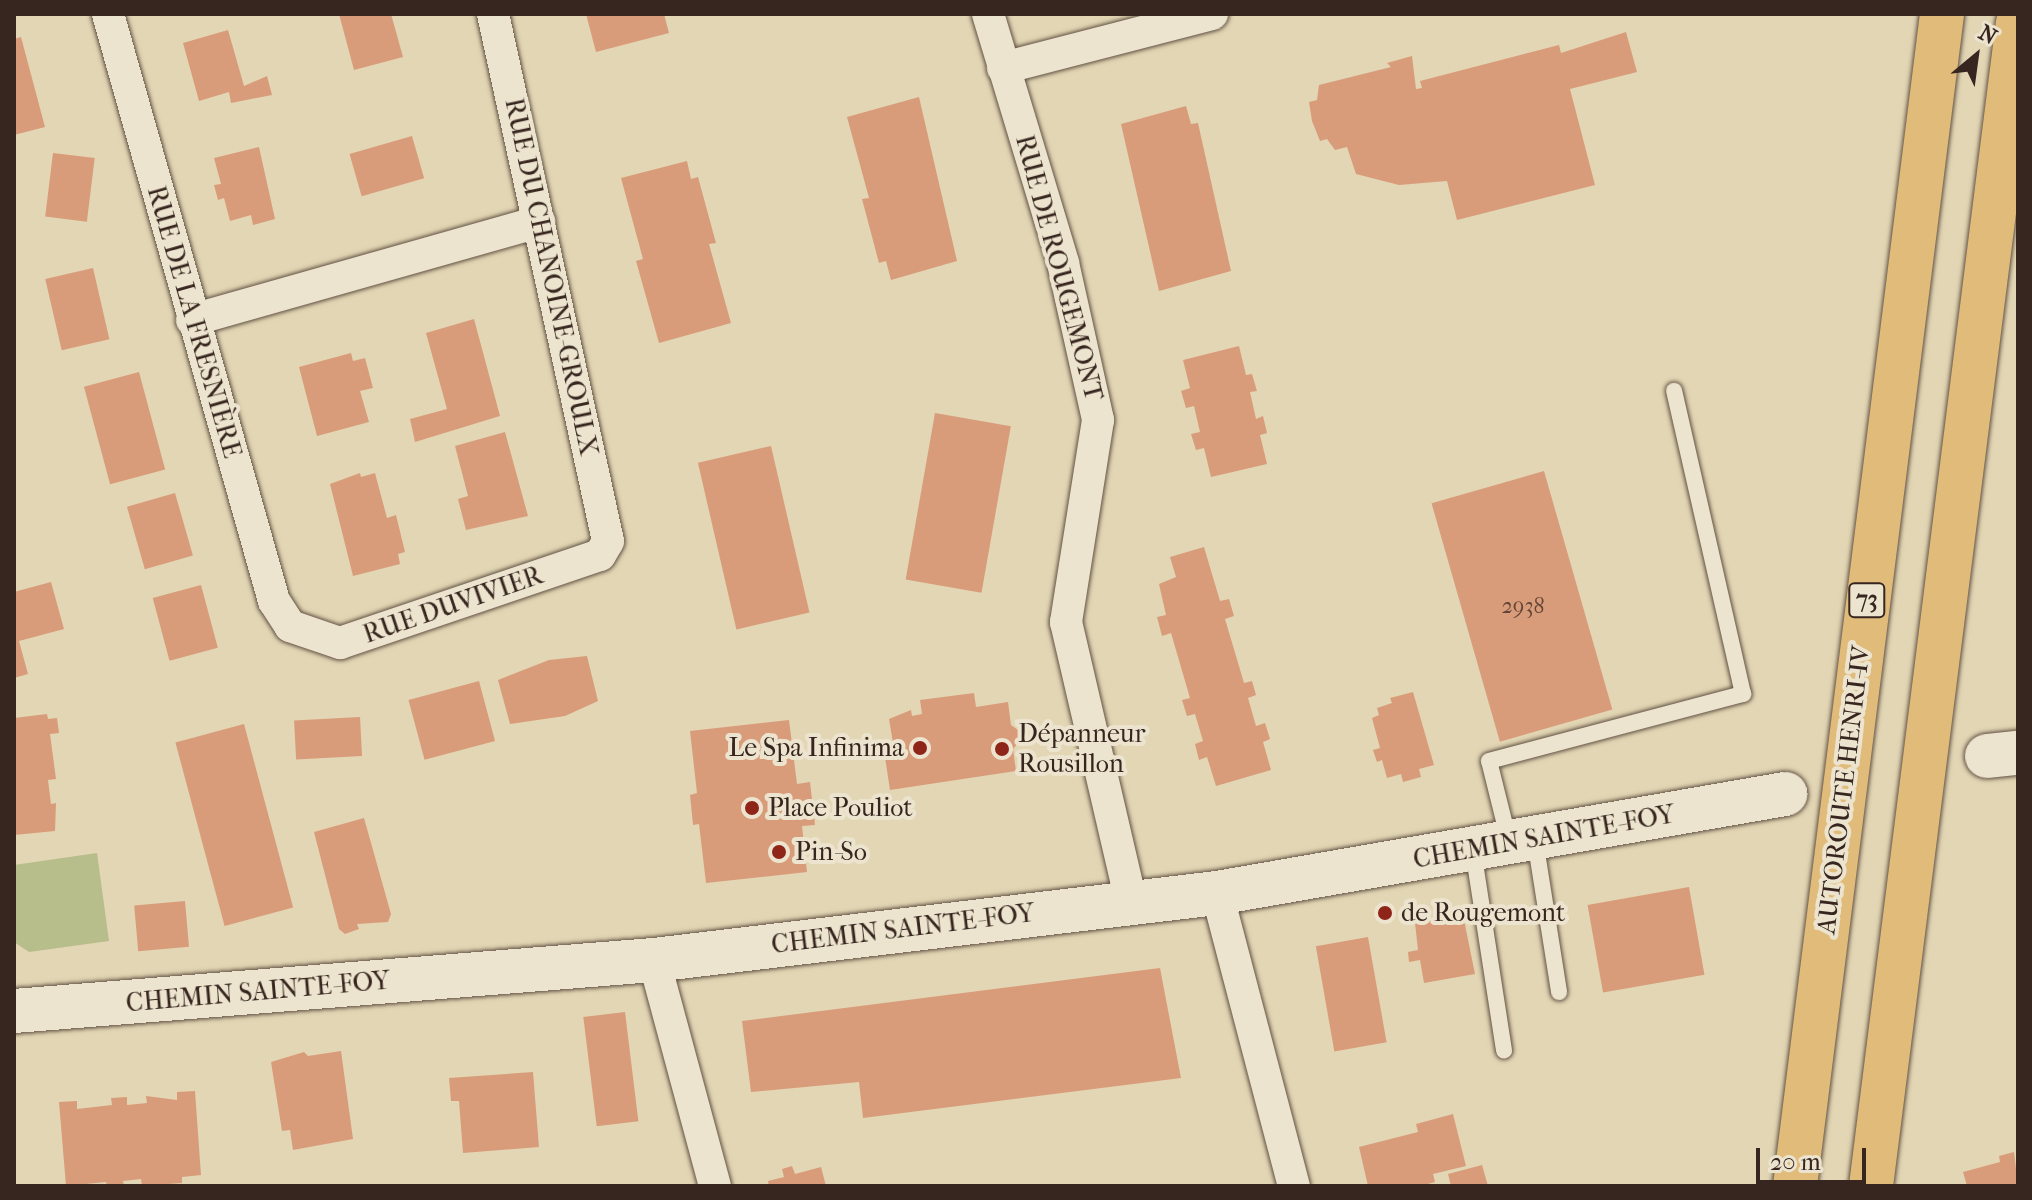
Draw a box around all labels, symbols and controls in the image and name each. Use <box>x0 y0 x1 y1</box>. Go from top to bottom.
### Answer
north arrow <box>1936 16 2016 96</box>
text: N <box>1974 20 2001 50</box>
street label: RUE DU CHANOINE-GROULX <box>498 95 604 459</box>
street label: RUE DE ROUGEMONT <box>1008 132 1110 404</box>
street label: RUE DE LA FRESNIÈRE <box>140 182 248 462</box>
street label: RUE DUVIVIER <box>359 560 547 650</box>
road number: 73 <box>1847 580 1887 620</box>
house number: 2938 <box>1502 594 1544 620</box>
street label: AUTOROUTE HENRI-IV <box>1811 644 1877 936</box>
place label: Dépanneur Rousillon <box>1018 718 1145 780</box>
place label: Le Spa Infinima <box>728 732 904 764</box>
marker: Le Spa Infinima <box>911 739 929 757</box>
marker: Dépanneur Rousillon <box>993 740 1011 758</box>
place label: Place Pouliot <box>768 792 913 824</box>
marker: Place Pouliot <box>743 799 761 817</box>
street label: CHEMIN SAINTE-FOY <box>1411 799 1677 875</box>
place label: Pin-So <box>795 836 867 868</box>
marker: Pin-So <box>770 843 788 861</box>
street label: CHEMIN SAINTE-FOY <box>770 897 1036 961</box>
place label: de Rougemont <box>1401 897 1565 929</box>
marker: de Rougemont <box>1376 904 1394 922</box>
street label: CHEMIN SAINTE-FOY <box>125 965 391 1019</box>
scale bar <box>1760 1132 1870 1182</box>
text: 20 m <box>1770 1148 1821 1176</box>

